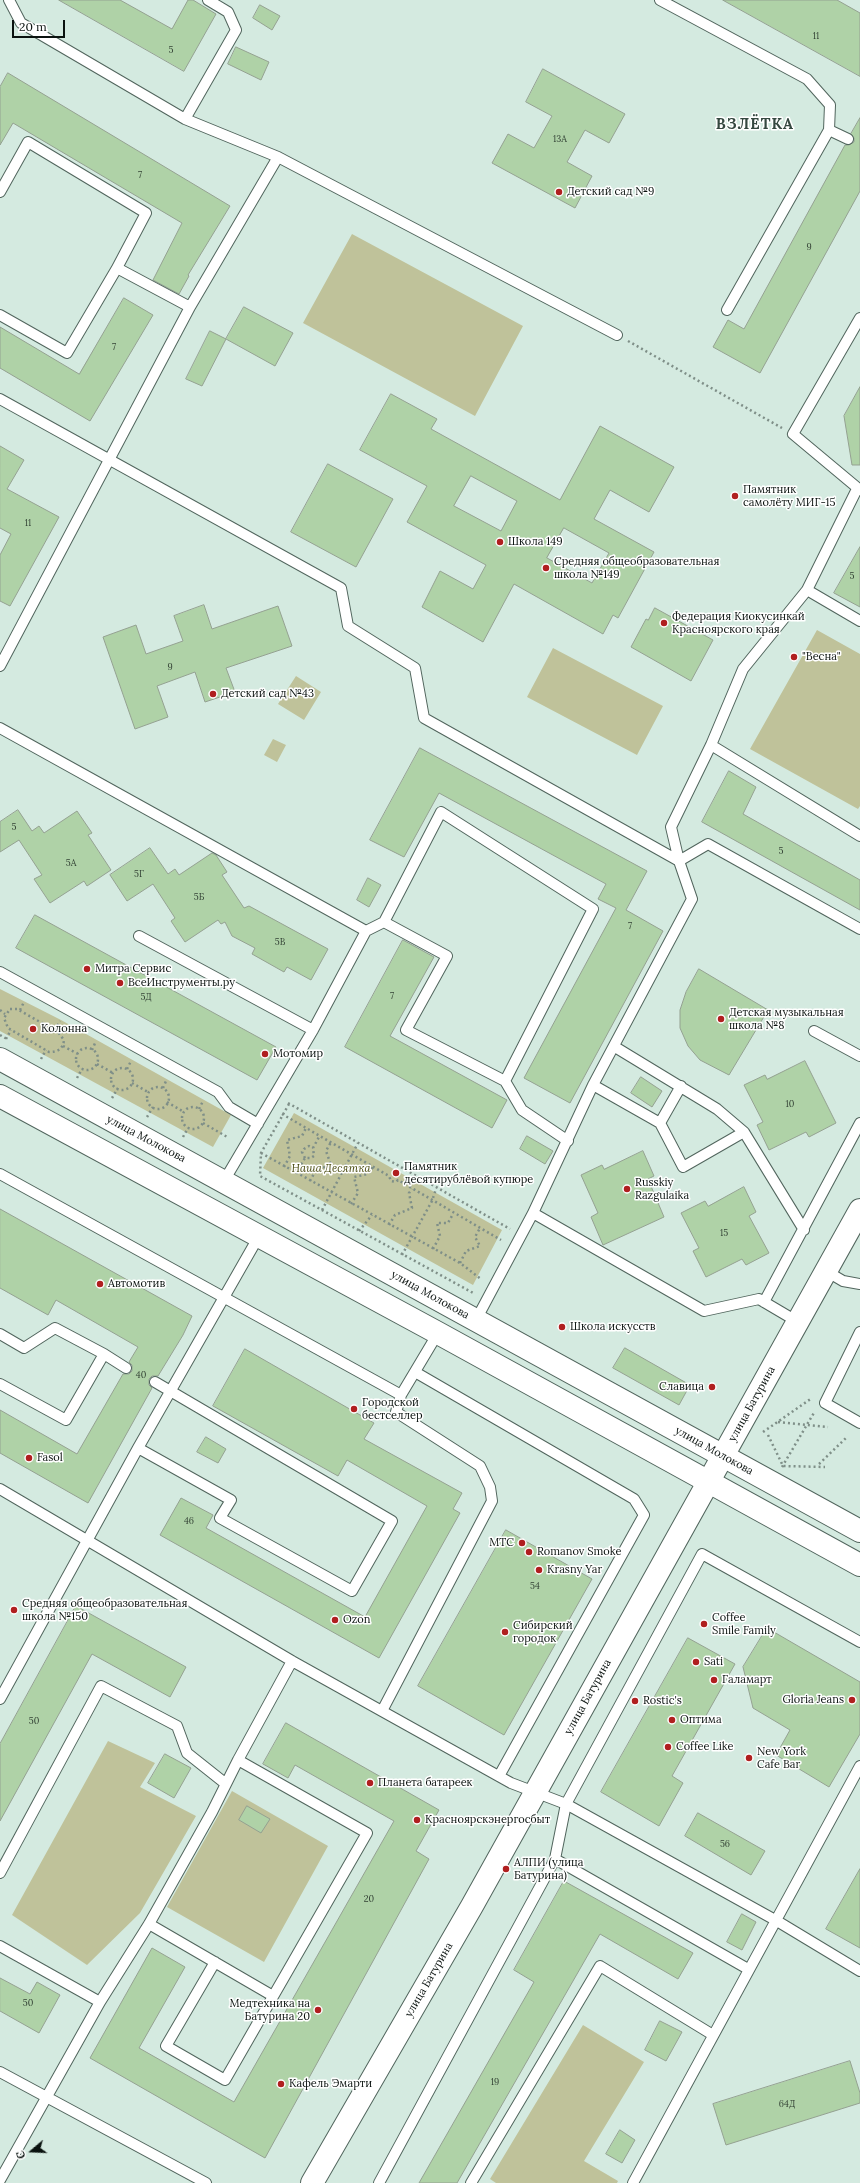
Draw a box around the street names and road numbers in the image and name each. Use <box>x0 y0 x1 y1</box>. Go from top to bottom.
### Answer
street label: улица Молокова <box>104 1113 188 1165</box>
street label: улица Молокова <box>388 1268 472 1322</box>
street label: улица Батурина <box>726 1364 778 1444</box>
street label: улица Молокова <box>672 1424 756 1478</box>
street label: улица Батурина <box>562 1657 614 1737</box>
street label: улица Батурина <box>402 1940 456 2020</box>

